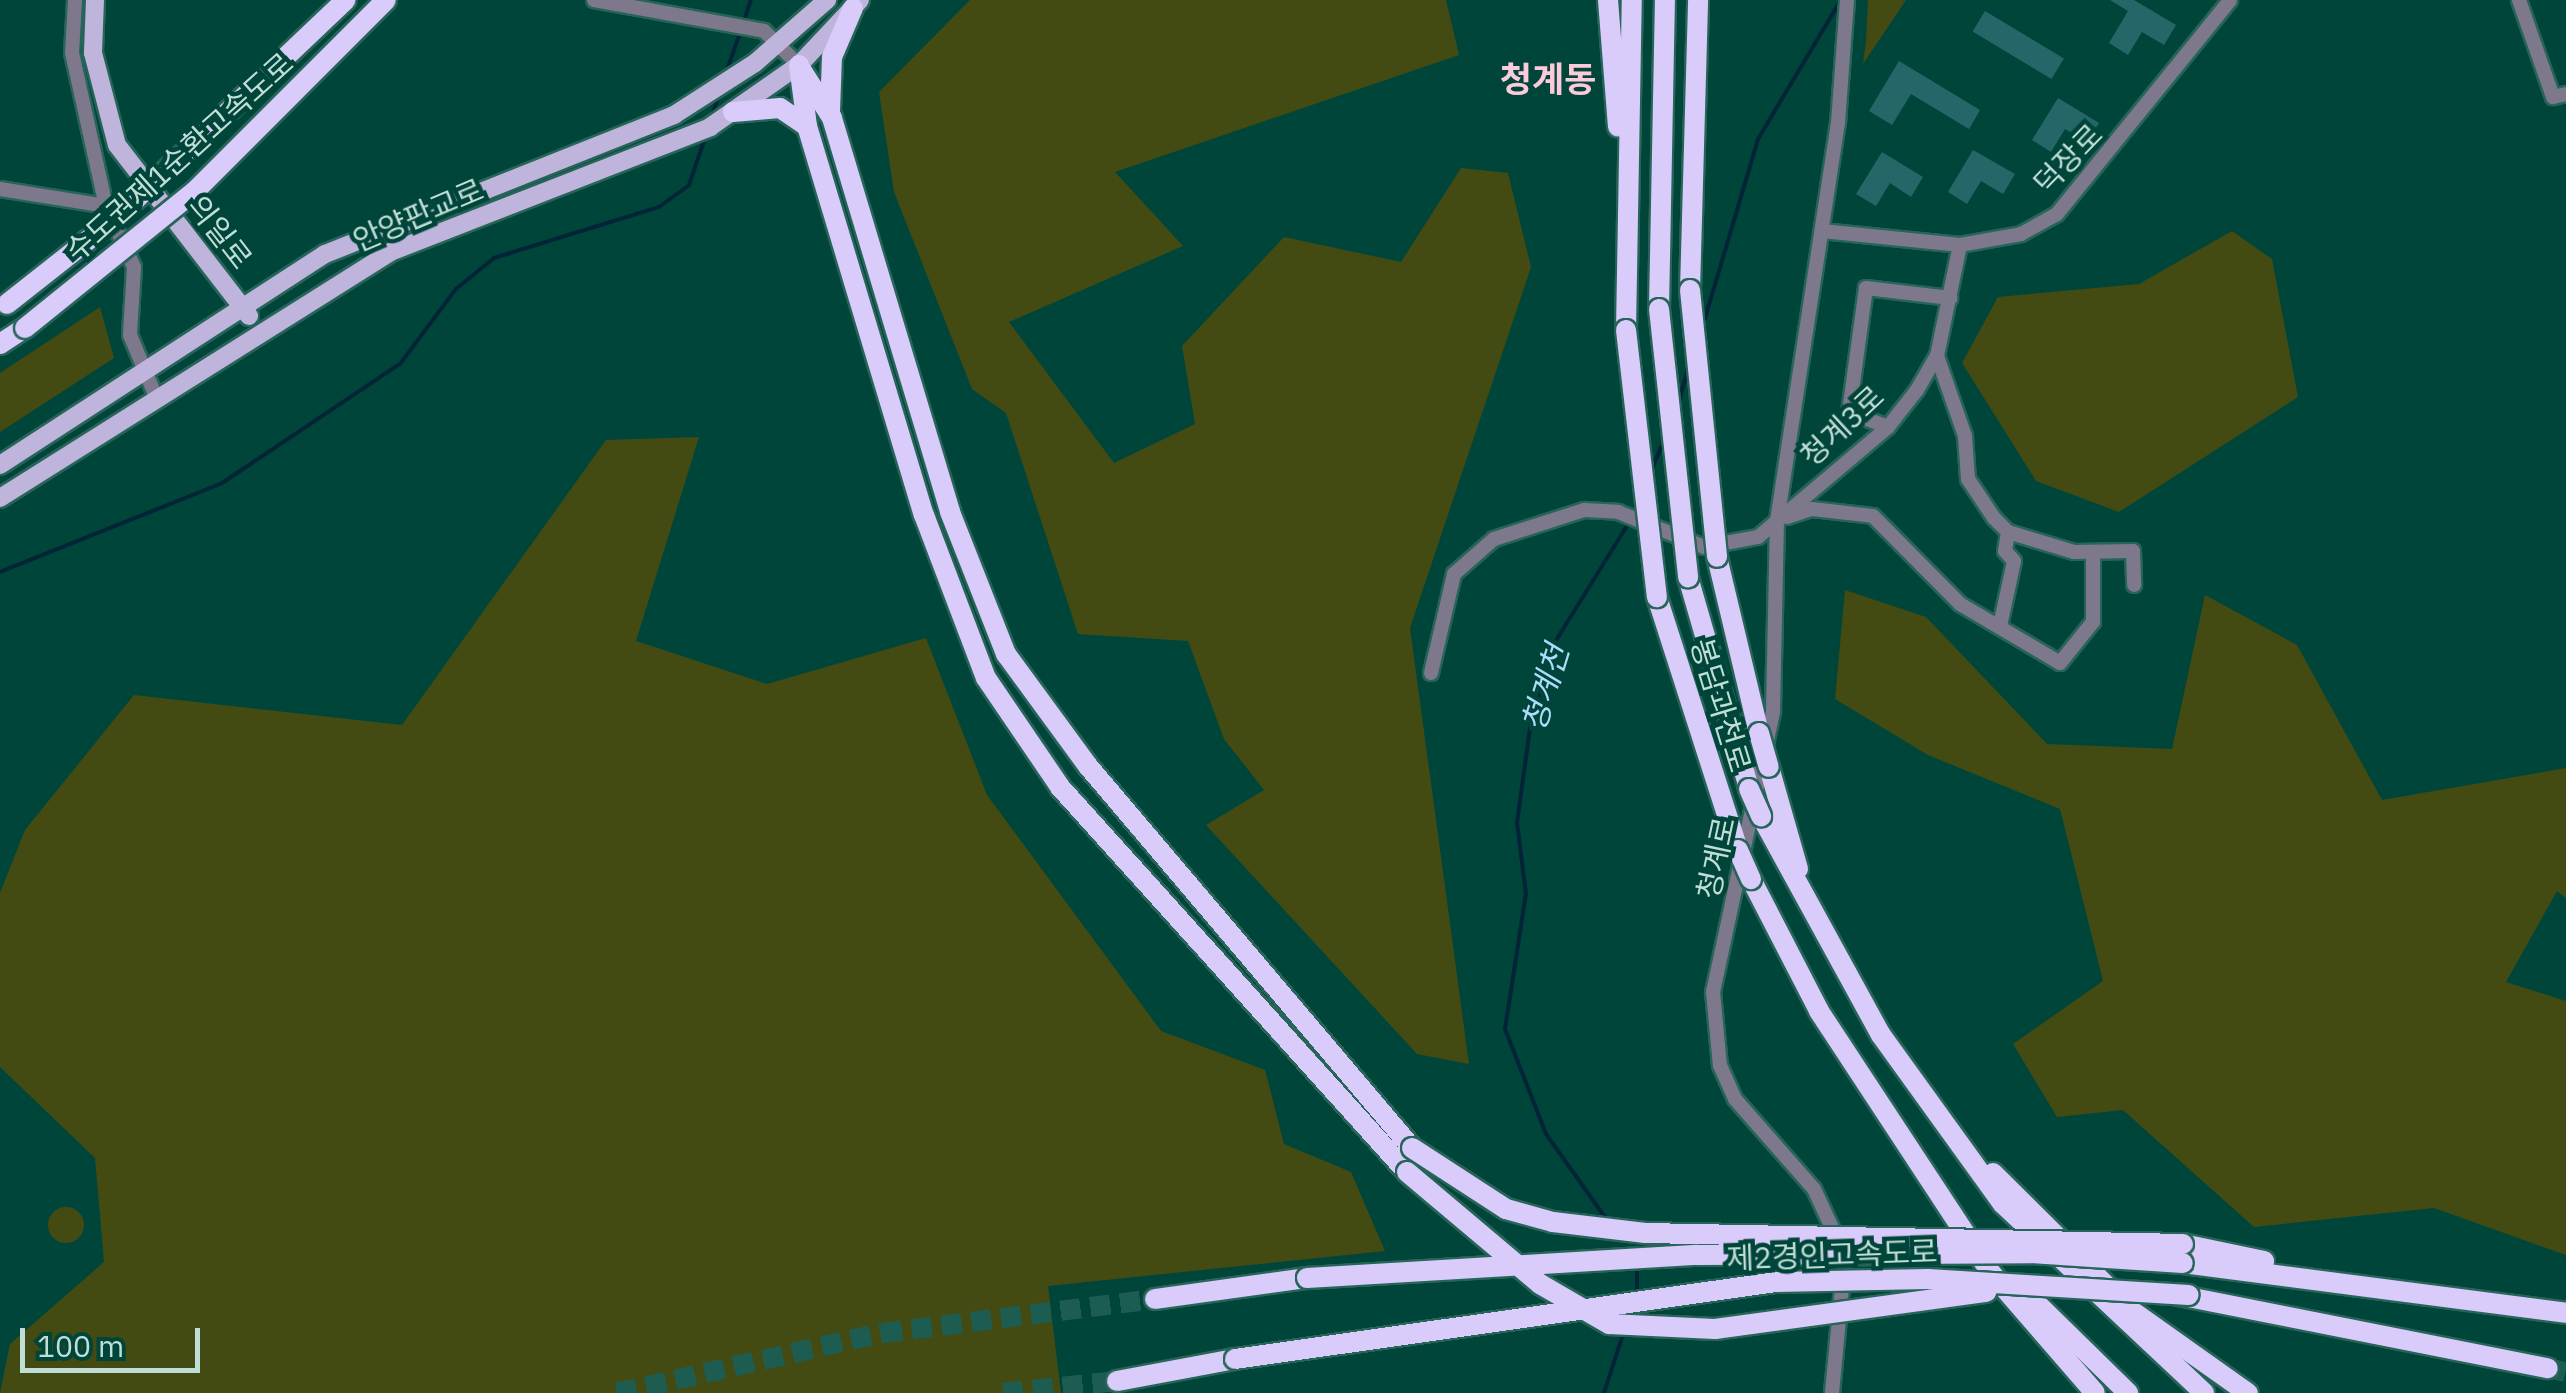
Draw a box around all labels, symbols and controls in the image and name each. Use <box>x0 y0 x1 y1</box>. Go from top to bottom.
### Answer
street label: 수도권제1순환고속도로 <box>58 45 300 269</box>
district label: 청계동 <box>1500 58 1596 100</box>
street label: 덕장로 <box>2026 117 2110 201</box>
street label: 안양판교로 <box>347 171 489 259</box>
street label: 의일로 <box>180 188 260 276</box>
street label: 청계3로 <box>1793 378 1891 474</box>
street label: 봉담과천로 <box>1684 634 1758 776</box>
water label: 청계천 <box>1514 640 1576 736</box>
street label: 청계로 <box>1690 814 1742 902</box>
street label: 제2경인고속도로 <box>1726 1233 1938 1277</box>
scale bar <box>25 1308 205 1370</box>
text: 100 m <box>37 1326 124 1365</box>

